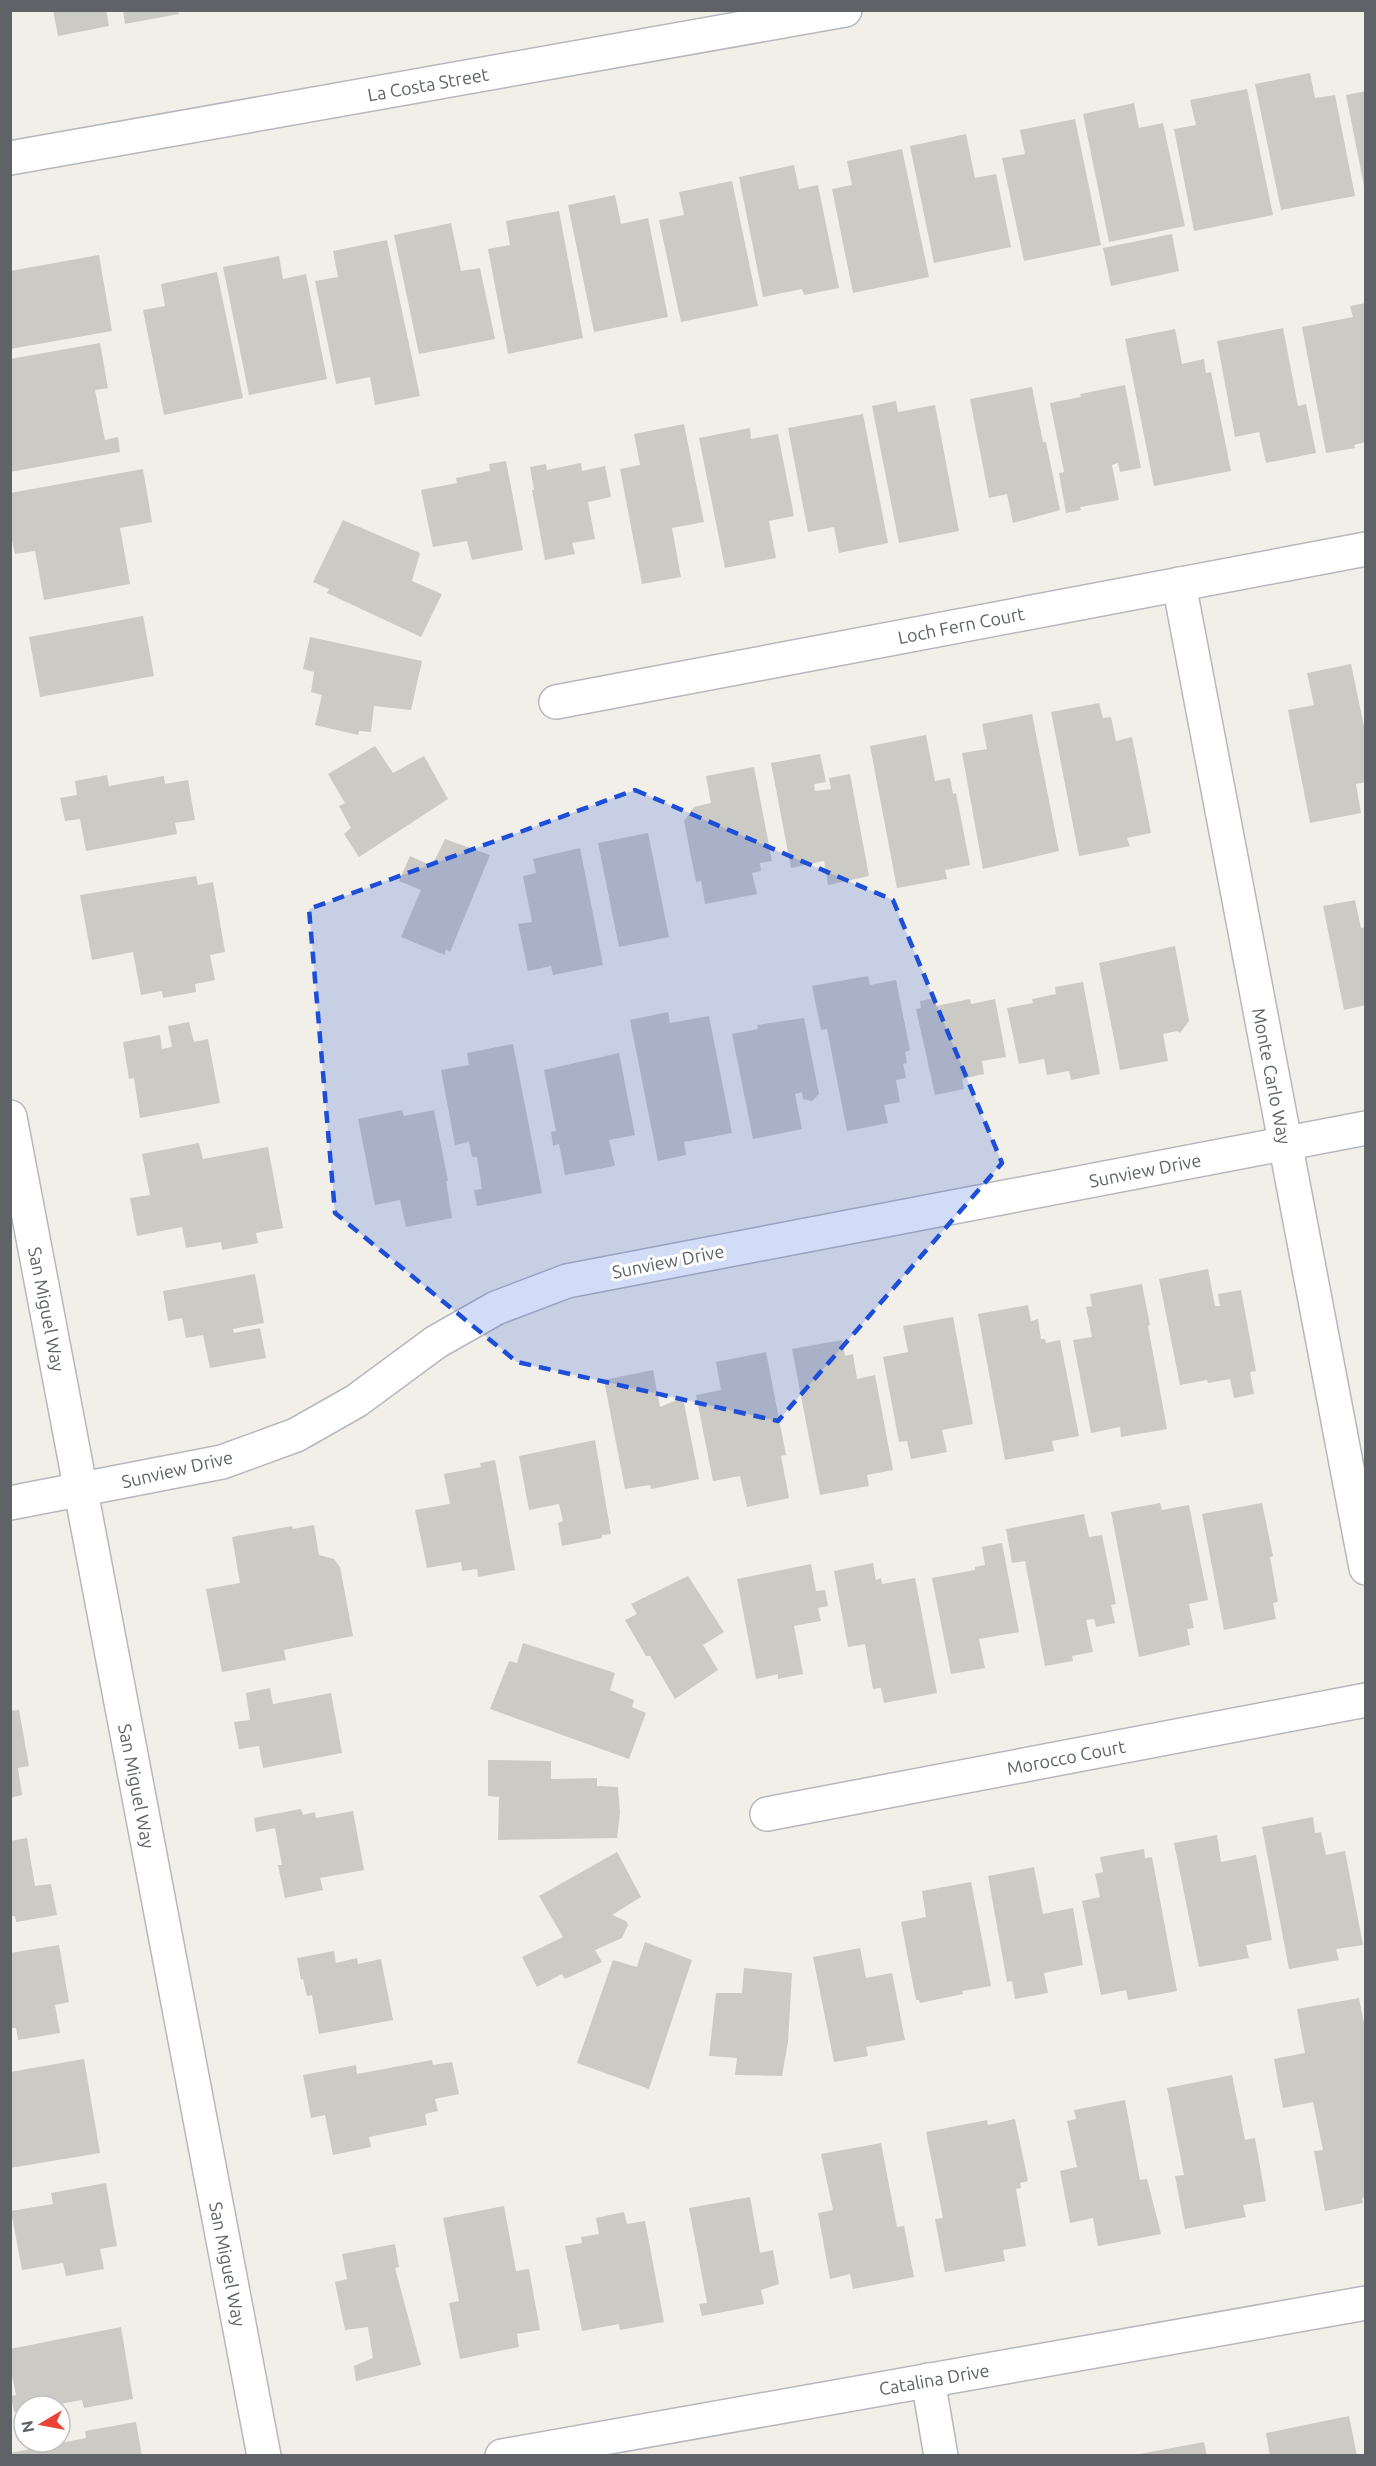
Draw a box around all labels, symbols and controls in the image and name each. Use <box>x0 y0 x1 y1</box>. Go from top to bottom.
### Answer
street label: La Costa Street <box>366 64 490 104</box>
street label: Loch Fern Court <box>896 603 1026 647</box>
street label: Monte Carlo Way <box>1249 1006 1295 1146</box>
street label: Sunview Drive <box>1087 1149 1203 1191</box>
street label: Sunview Drive <box>610 1240 726 1282</box>
street label: San Miguel Way <box>25 1245 69 1373</box>
street label: Sunview Drive <box>119 1446 235 1492</box>
street label: San Miguel Way <box>115 1722 159 1850</box>
street label: Morocco Court <box>1005 1736 1127 1778</box>
street label: San Miguel Way <box>206 2200 250 2328</box>
street label: Catalina Drive <box>877 2359 991 2399</box>
north arrow <box>12 2394 72 2454</box>
text: N <box>17 2419 37 2434</box>

